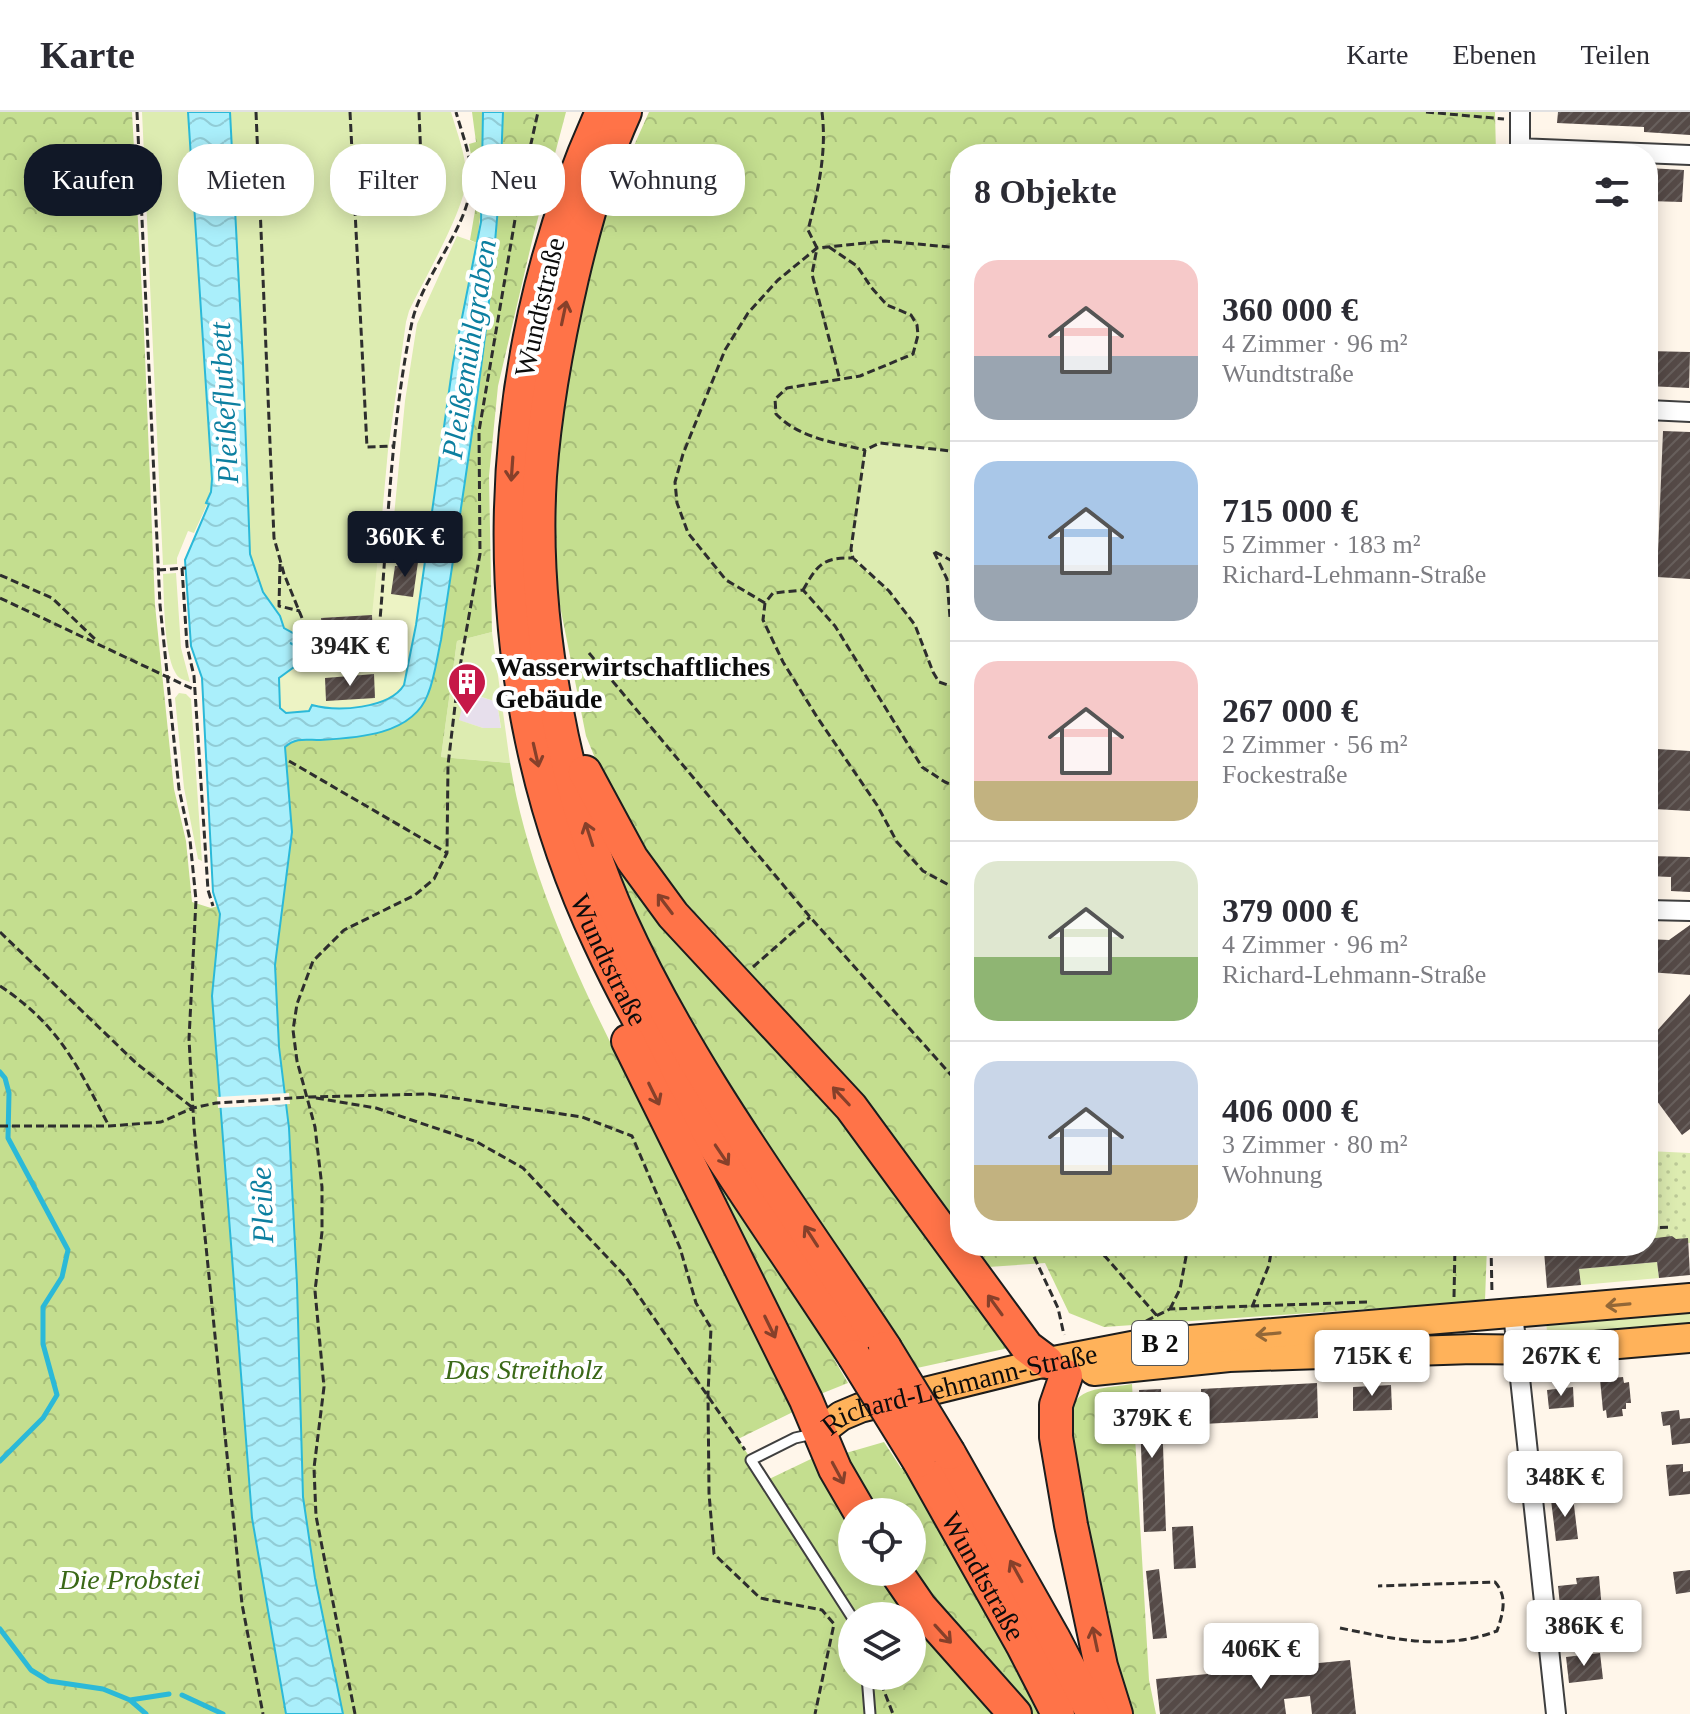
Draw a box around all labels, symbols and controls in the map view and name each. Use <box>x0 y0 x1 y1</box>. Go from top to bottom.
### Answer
text: Karte <box>40 34 135 76</box>
text: Karte <box>1346 39 1408 70</box>
text: Ebenen <box>1452 39 1536 70</box>
text: Teilen <box>1580 39 1650 70</box>
chip: Kaufen <box>24 144 162 216</box>
chip: Mieten <box>178 144 314 216</box>
chip: Filter <box>330 144 446 216</box>
chip: Neu <box>462 144 565 216</box>
chip: Wohnung <box>581 144 745 216</box>
icon: filters <box>1590 170 1634 214</box>
text: 8 Objekte <box>974 173 1117 210</box>
street label: Wundtstraße <box>508 234 571 380</box>
water label: Pleißemühlgraben <box>435 237 502 462</box>
text: 360 000 € <box>1222 291 1358 328</box>
icon: home <box>1038 292 1134 388</box>
one-way arrow <box>557 301 572 326</box>
water label: Pleißeflutbett <box>203 321 244 486</box>
text: 4 Zimmer · 96 m² <box>1222 329 1407 358</box>
text: Wundtstraße <box>1222 359 1354 388</box>
one-way arrow <box>504 455 519 482</box>
text: 715 000 € <box>1222 492 1358 529</box>
icon: home <box>1038 493 1134 589</box>
pin: 360K € <box>340 511 470 579</box>
text: 360K € <box>366 522 444 551</box>
text: 5 Zimmer · 183 m² <box>1222 530 1420 559</box>
text: Richard-Lehmann-Straße <box>1222 560 1486 589</box>
pin: 394K € <box>285 620 415 688</box>
text: 394K € <box>311 631 389 660</box>
place label: Wasserwirtschaftliches Gebäude <box>495 651 770 714</box>
building icon: Wasserwirtschaftliches Gebäude <box>446 661 488 716</box>
text: 267 000 € <box>1222 692 1358 729</box>
icon: home <box>1038 693 1134 789</box>
text: 2 Zimmer · 56 m² <box>1222 730 1407 759</box>
one-way arrow <box>529 742 544 768</box>
text: Fockestraße <box>1222 760 1348 789</box>
one-way arrow <box>580 822 595 847</box>
street label: Wundtstraße <box>564 890 654 1031</box>
text: 379 000 € <box>1222 892 1358 929</box>
icon: home <box>1038 893 1134 989</box>
one-way arrow <box>657 894 674 915</box>
text: 4 Zimmer · 96 m² <box>1222 930 1407 959</box>
text: Richard-Lehmann-Straße <box>1222 960 1486 989</box>
one-way arrow <box>647 1081 662 1105</box>
one-way arrow <box>831 1086 850 1106</box>
text: 406 000 € <box>1222 1092 1358 1129</box>
icon: home <box>1038 1093 1134 1189</box>
text: 3 Zimmer · 80 m² <box>1222 1130 1407 1159</box>
one-way arrow <box>714 1143 730 1165</box>
text: Wohnung <box>1222 1160 1322 1189</box>
water label: Pleiße <box>244 1166 279 1245</box>
one-way arrow <box>803 1226 820 1248</box>
one-way arrow <box>987 1294 1004 1316</box>
one-way arrow <box>1605 1297 1632 1312</box>
one-way arrow <box>763 1314 778 1338</box>
road number: B 2 <box>1132 1321 1188 1365</box>
one-way arrow <box>1255 1327 1282 1342</box>
pin: 715K € <box>1307 1330 1437 1398</box>
pin: 267K € <box>1496 1330 1626 1398</box>
street label: Richard-Lehmann-Straße <box>815 1338 1100 1441</box>
text: 715K € <box>1333 1341 1411 1370</box>
text: 267K € <box>1522 1341 1600 1370</box>
park label: Das Streitholz <box>444 1354 603 1385</box>
pin: 379K € <box>1087 1392 1217 1460</box>
text: 379K € <box>1113 1403 1191 1432</box>
pin: 348K € <box>1500 1451 1630 1519</box>
one-way arrow <box>831 1461 847 1484</box>
text: 348K € <box>1526 1462 1604 1491</box>
map controls <box>838 1498 926 1690</box>
button: locate <box>838 1498 926 1586</box>
street label: Wundtstraße <box>935 1507 1032 1646</box>
one-way arrow <box>1008 1560 1024 1583</box>
park label: Die Probstei <box>58 1564 201 1595</box>
pin: 386K € <box>1519 1600 1649 1668</box>
button: layers <box>838 1602 926 1690</box>
text: 386K € <box>1545 1611 1623 1640</box>
pin: 406K € <box>1196 1623 1326 1691</box>
one-way arrow <box>934 1624 953 1644</box>
one-way arrow <box>1087 1627 1102 1652</box>
text: 406K € <box>1222 1634 1300 1663</box>

